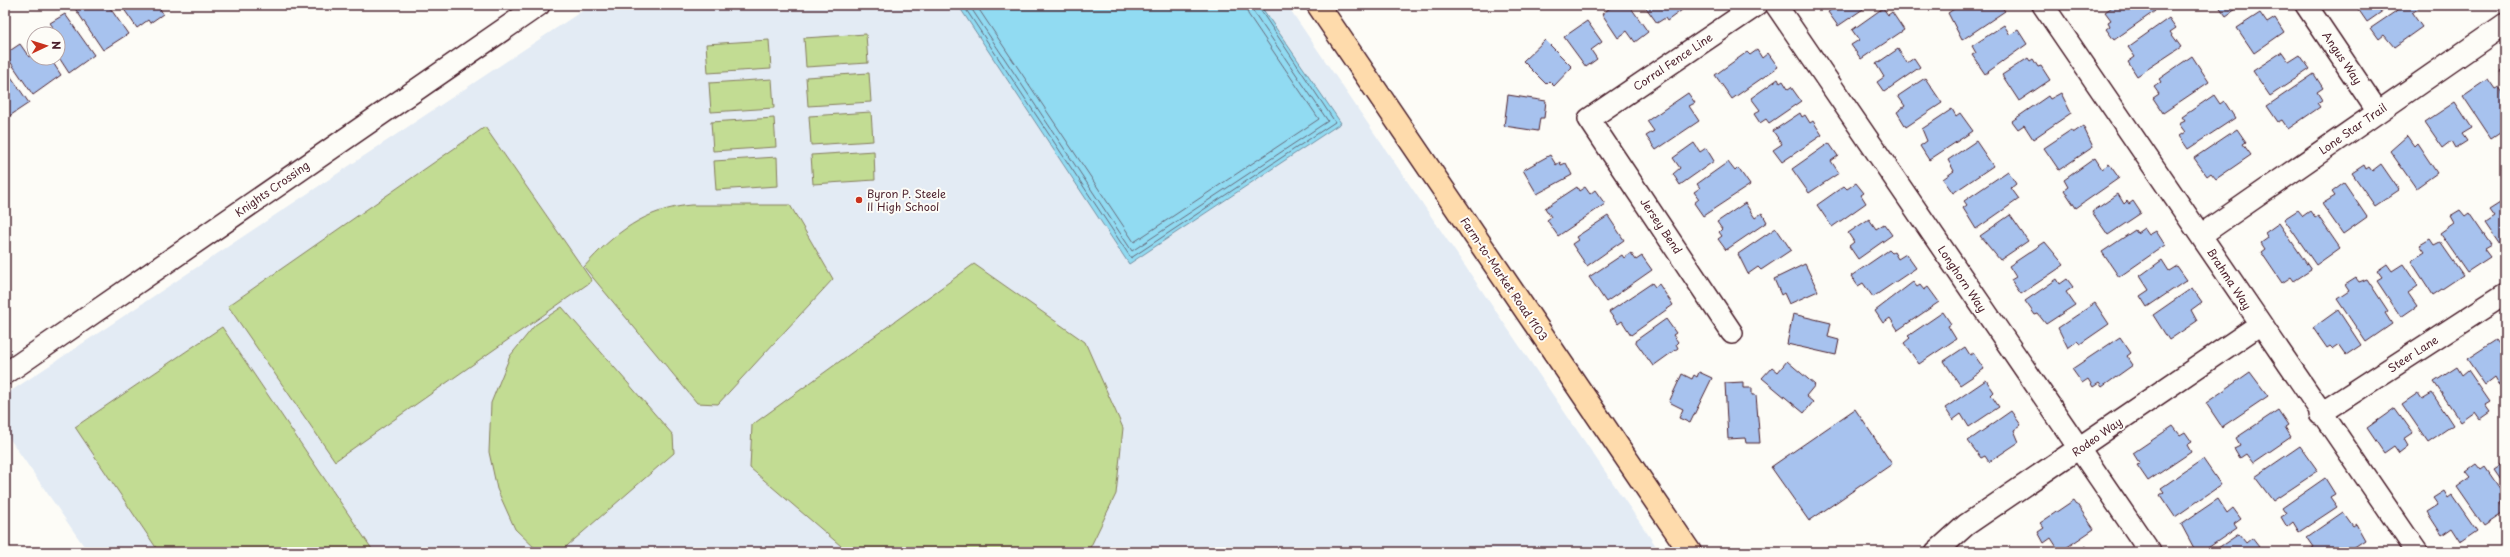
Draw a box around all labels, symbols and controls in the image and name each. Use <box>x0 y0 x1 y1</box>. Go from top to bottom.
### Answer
north arrow <box>26 26 66 66</box>
street label: Angus Way <box>2318 28 2366 88</box>
street label: Corral Fence Line <box>1630 29 1716 95</box>
text: N <box>48 40 65 50</box>
street label: Lone Star Trail <box>2315 99 2390 158</box>
street label: Knights Crossing <box>231 156 313 221</box>
place label: Byron P. Steele II High School <box>867 185 946 215</box>
street label: Jersey Bend <box>1636 194 1686 257</box>
marker: Byron P. Steele II High School <box>854 195 864 205</box>
street label: Farm-to-Market Road 1103 <box>1457 214 1552 344</box>
street label: Longhorn Way <box>1934 242 1991 315</box>
street label: Brahma Way <box>2203 245 2256 313</box>
street label: Steer Lane <box>2384 331 2441 376</box>
street label: Rodeo Way <box>2068 413 2125 460</box>

